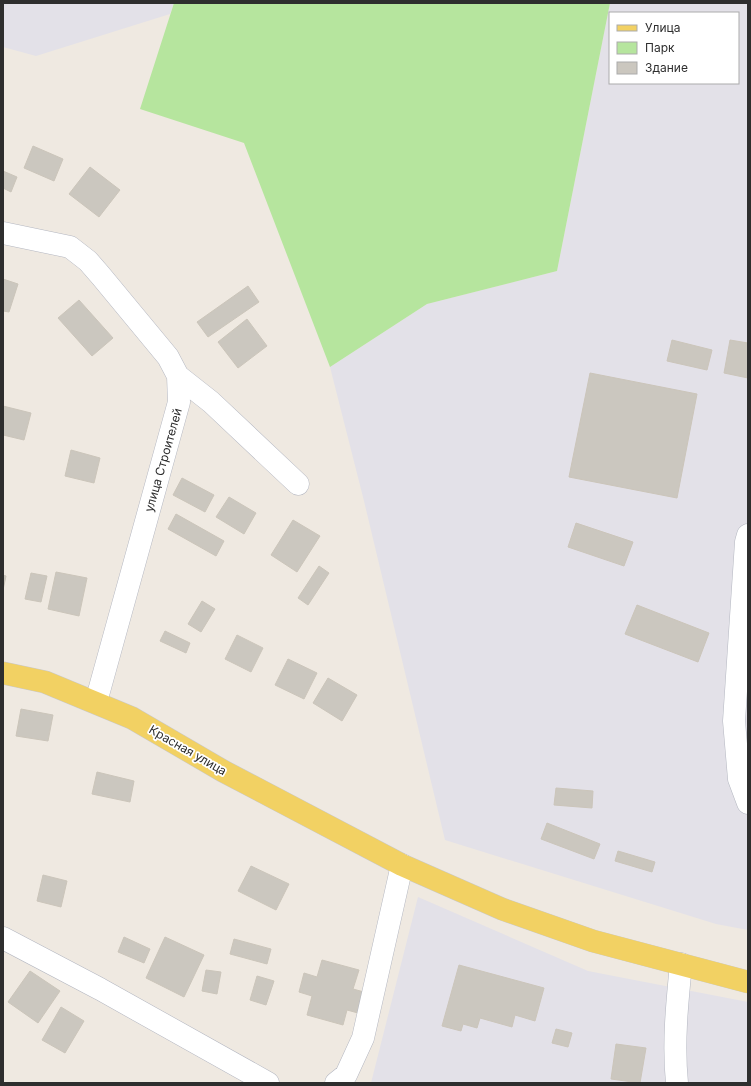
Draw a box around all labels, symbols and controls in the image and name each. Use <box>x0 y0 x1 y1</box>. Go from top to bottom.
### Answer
legend <box>609 12 739 84</box>
text: Улица <box>645 20 680 35</box>
text: Парк <box>645 40 675 55</box>
text: Здание <box>645 60 688 75</box>
street label: улица Строителей <box>141 406 185 514</box>
street label: Красная улица <box>147 722 229 778</box>

